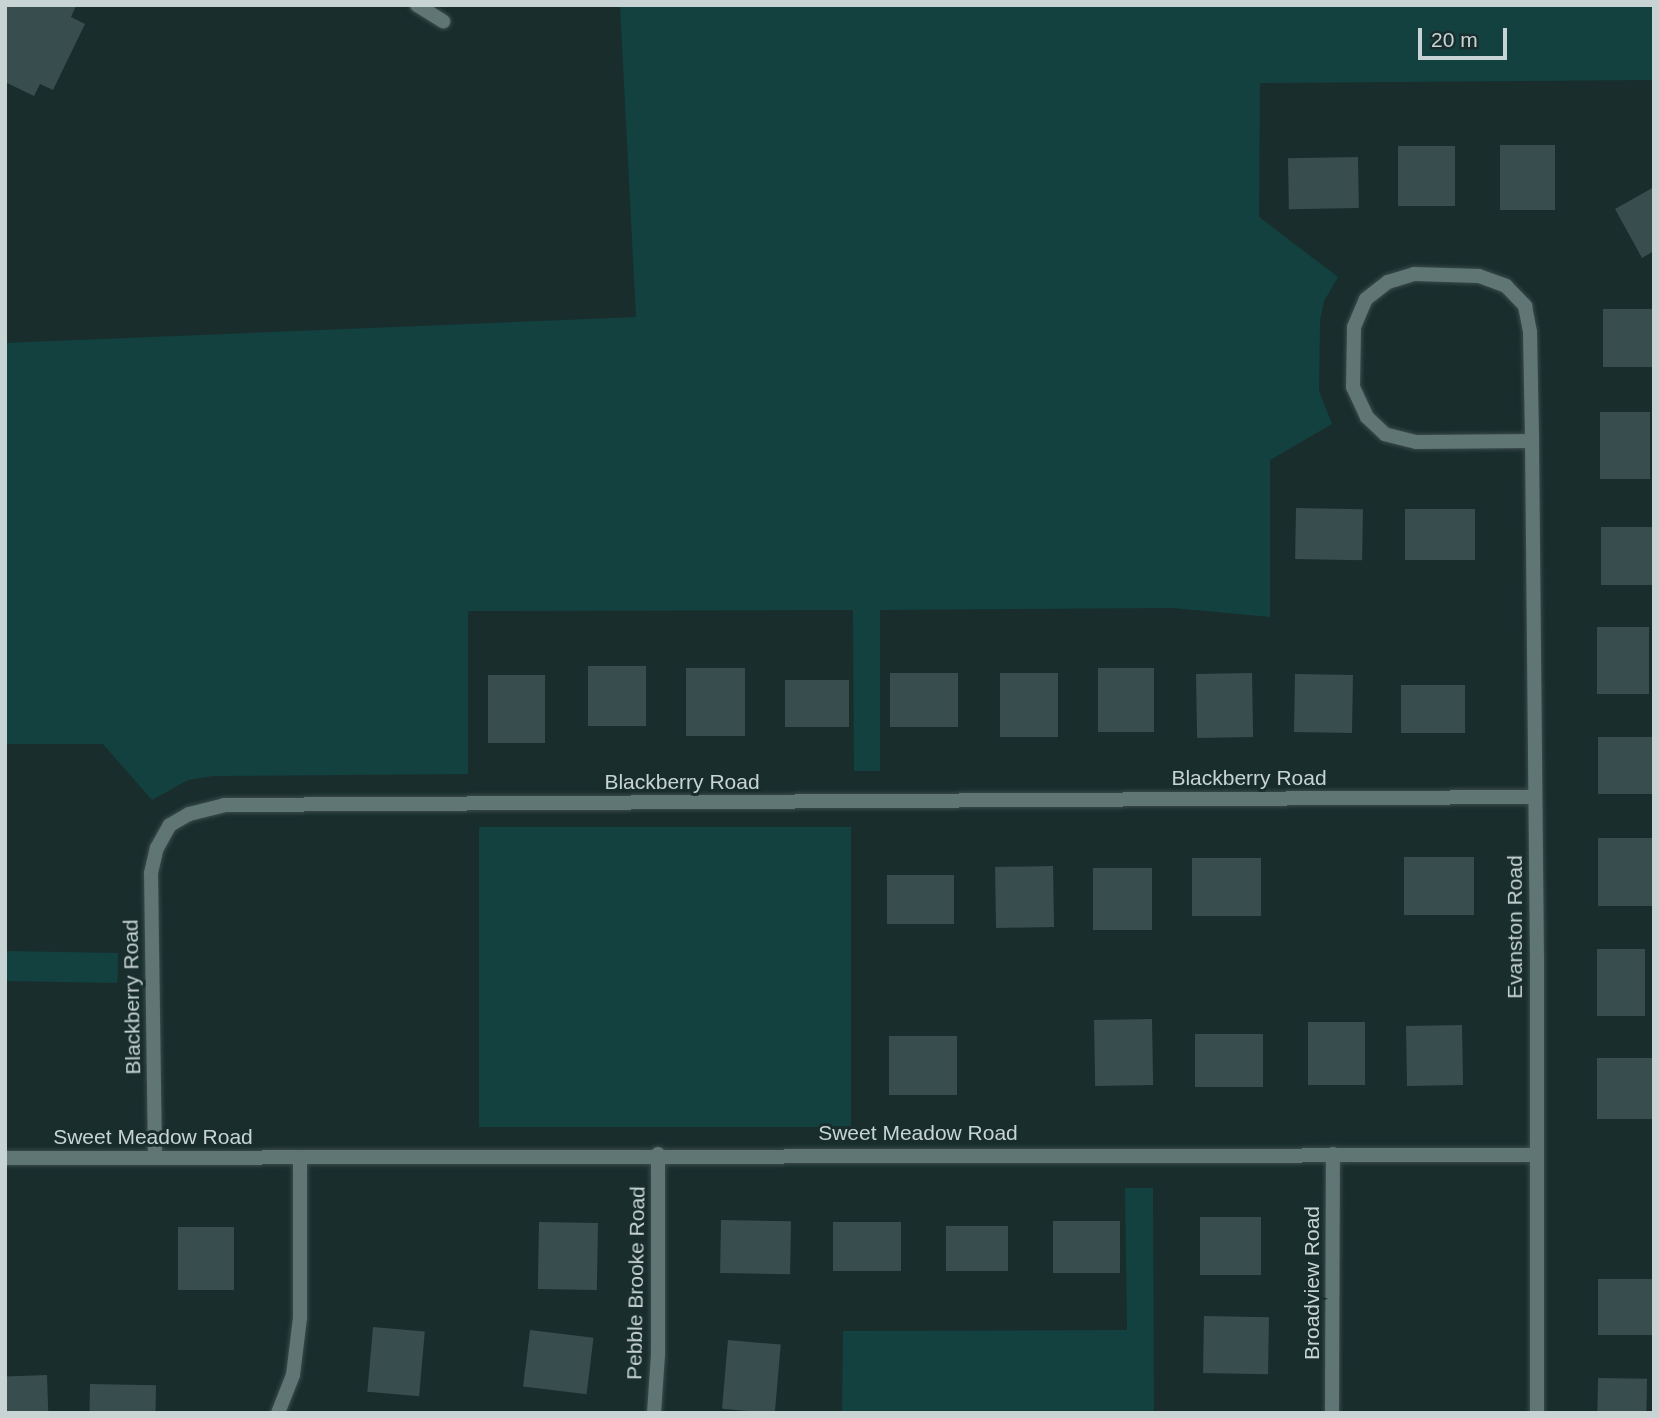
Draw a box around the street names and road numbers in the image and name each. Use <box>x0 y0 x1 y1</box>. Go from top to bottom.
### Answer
street label: Blackberry Road <box>1171 765 1327 791</box>
street label: Blackberry Road <box>604 769 760 795</box>
street label: Evanston Road <box>1502 855 1528 999</box>
street label: Blackberry Road <box>118 919 146 1075</box>
street label: Sweet Meadow Road <box>818 1120 1018 1146</box>
street label: Sweet Meadow Road <box>53 1124 253 1150</box>
street label: Pebble Brooke Road <box>622 1186 650 1380</box>
street label: Broadview Road <box>1299 1206 1325 1360</box>

